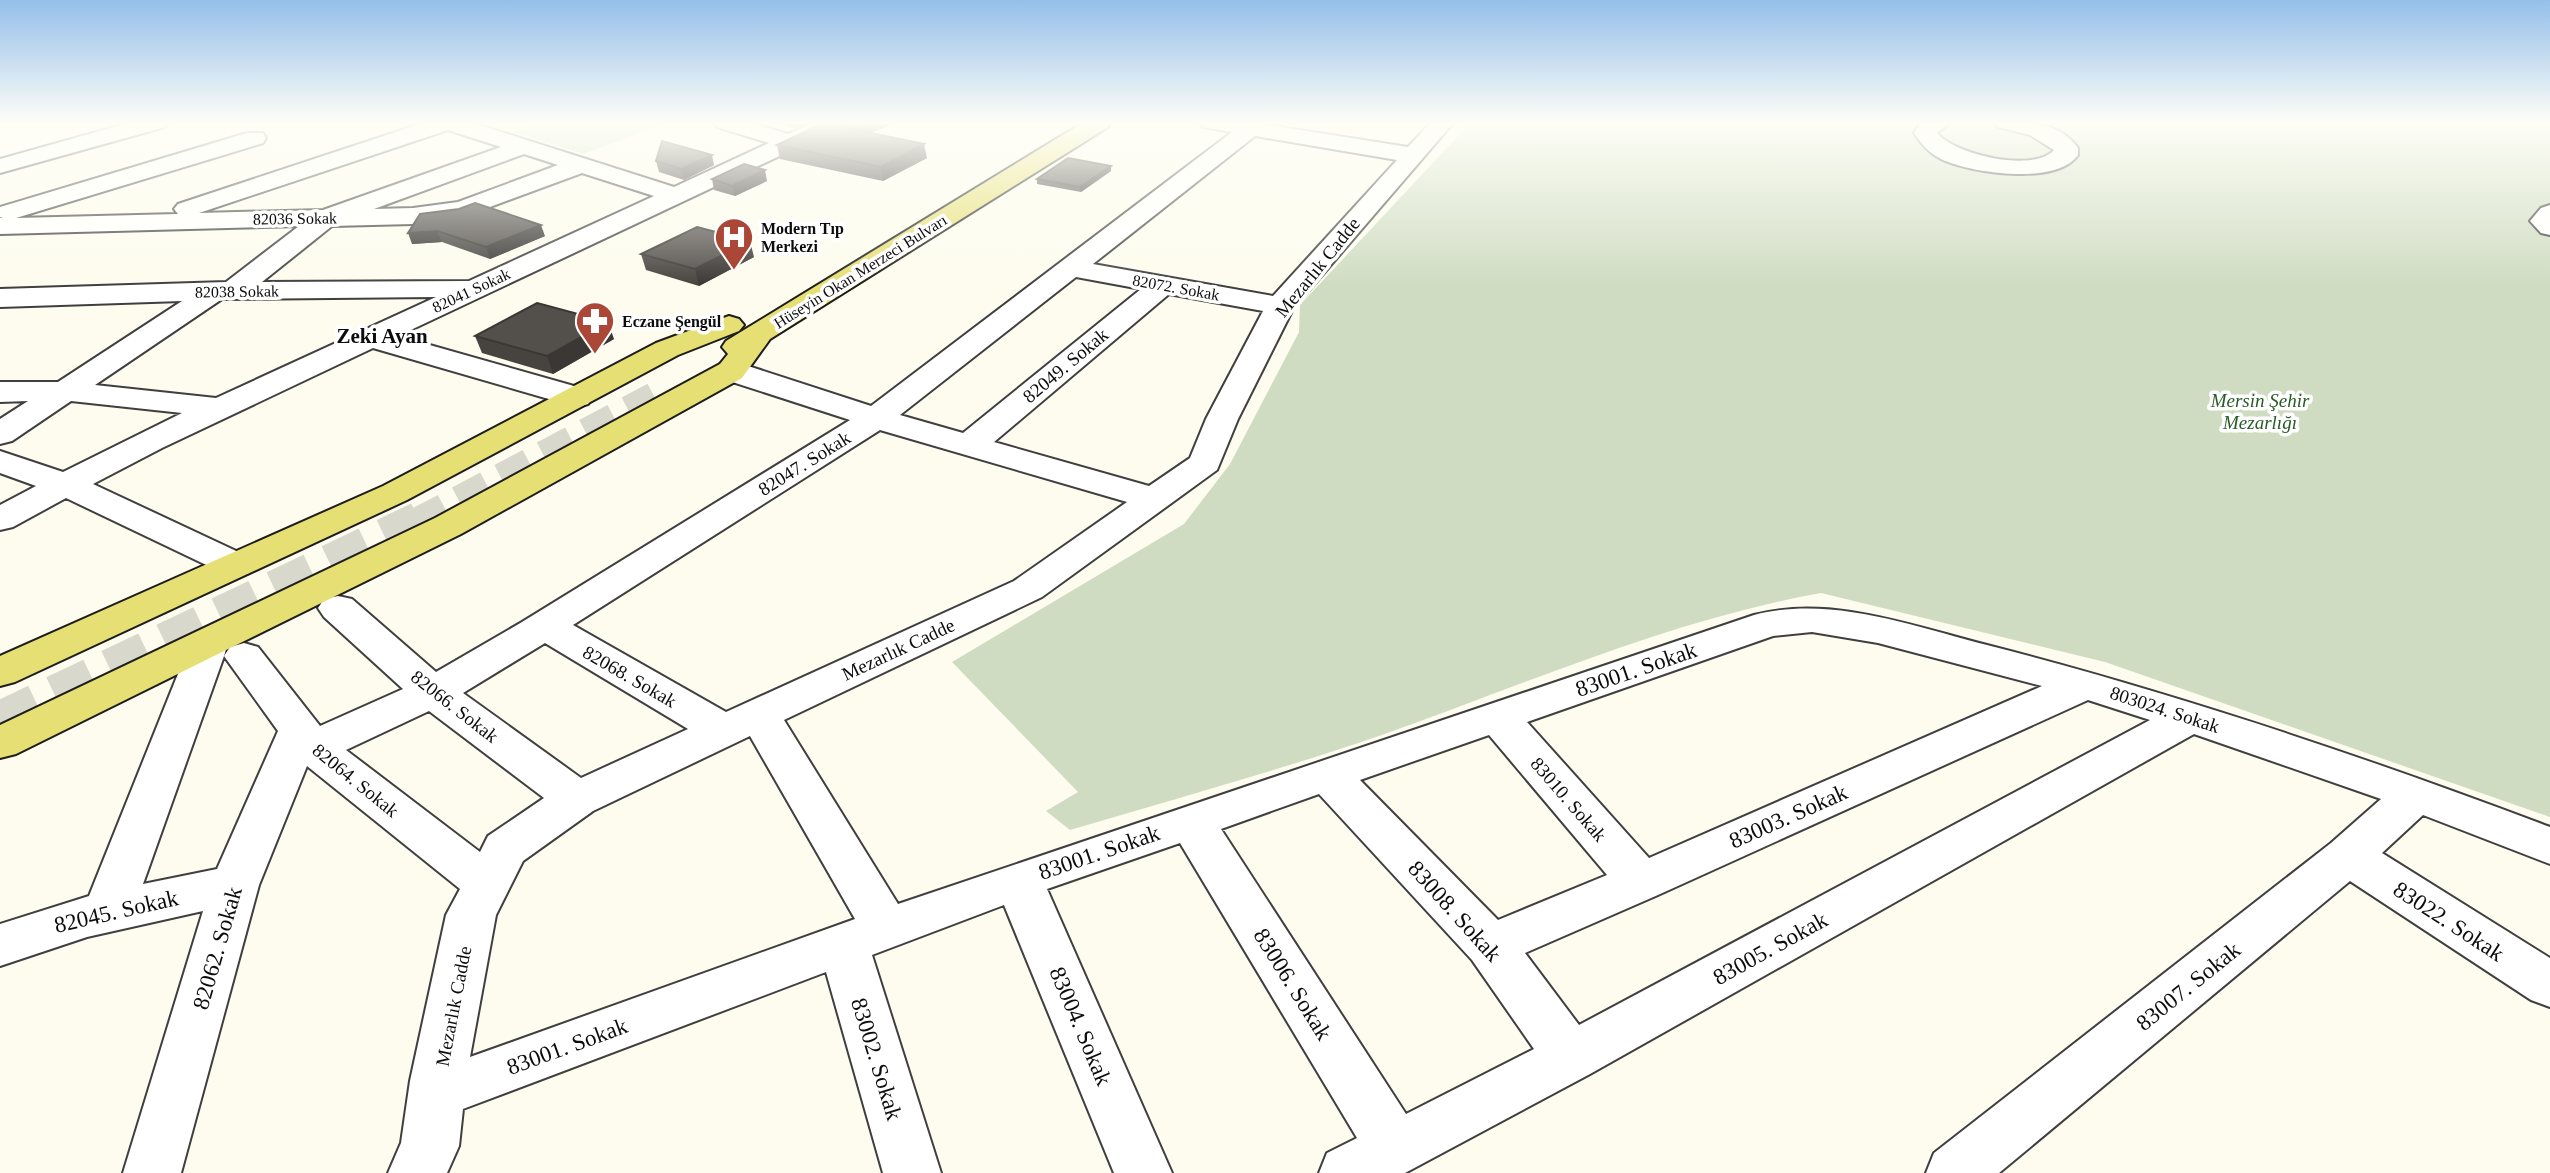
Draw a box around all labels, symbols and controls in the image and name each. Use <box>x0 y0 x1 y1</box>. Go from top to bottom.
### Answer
street label: 82036 Sokak <box>253 209 337 228</box>
street label: Hüseyin Okan Merzeci Bulvarı <box>771 211 951 333</box>
street label: Mezarlık Cadde <box>1271 213 1364 321</box>
hospital icon: Modern Tıp Merkezi <box>713 216 755 271</box>
place label: Modern Tıp Merkezi <box>761 220 844 255</box>
street label: 82041 Sokak <box>430 265 513 316</box>
street label: 82072. Sokak <box>1131 271 1221 304</box>
street label: 82038 Sokak <box>195 282 279 301</box>
pharmacy icon: Eczane Şengül <box>574 300 616 355</box>
place label: Eczane Şengül <box>622 313 722 331</box>
street label: 82049. Sokak <box>1019 323 1112 407</box>
district label: Zeki Ayan <box>336 324 428 348</box>
park label: Mersin Şehir Mezarlığı <box>2210 390 2310 433</box>
street label: 82047. Sokak <box>754 427 855 500</box>
street label: Mezarlık Cadde <box>839 614 958 685</box>
street label: 83001. Sokak <box>1572 637 1701 702</box>
street label: 82068. Sokak <box>579 641 681 712</box>
street label: 82066. Sokak <box>407 666 503 747</box>
street label: 803024. Sokak <box>2107 682 2223 737</box>
street label: 82064. Sokak <box>308 739 403 822</box>
street label: 83010. Sokak <box>1526 753 1611 846</box>
street label: 83003. Sokak <box>1725 779 1852 854</box>
street label: 83001. Sokak <box>1035 820 1164 885</box>
street label: 83008. Sokak <box>1403 856 1507 967</box>
street label: 83022. Sokak <box>2389 876 2509 967</box>
street label: 82062. Sokak <box>188 883 247 1012</box>
street label: 82045. Sokak <box>52 885 181 938</box>
street label: 83005. Sokak <box>1709 907 1832 990</box>
street label: 83006. Sokak <box>1248 924 1337 1045</box>
street label: 83007. Sokak <box>2131 937 2246 1036</box>
street label: Mezarlık Cadde <box>432 944 475 1068</box>
street label: 83004. Sokak <box>1044 963 1117 1090</box>
street label: 83002. Sokak <box>846 995 907 1124</box>
street label: 83001. Sokak <box>503 1013 631 1080</box>

